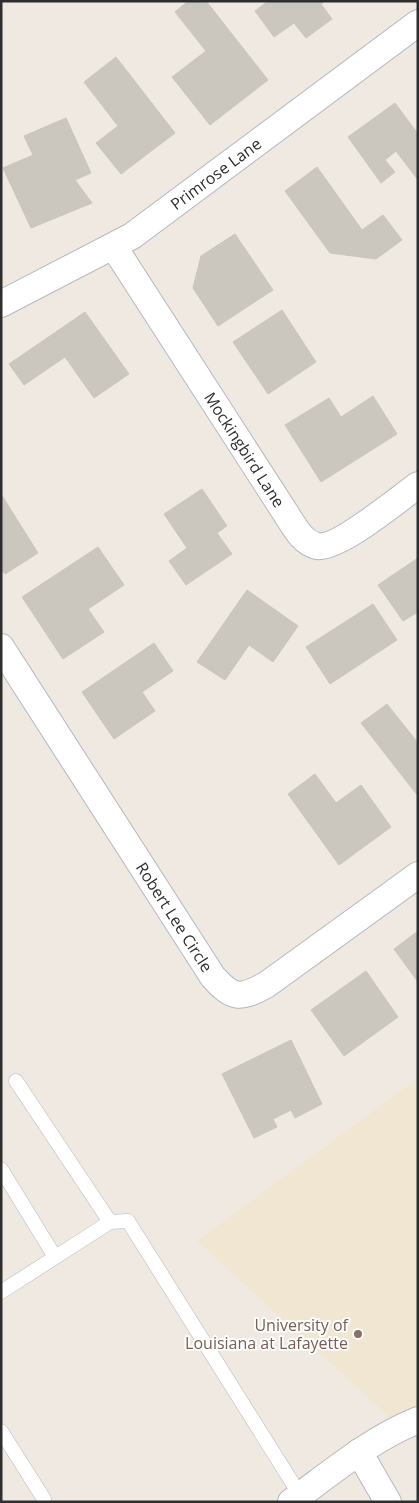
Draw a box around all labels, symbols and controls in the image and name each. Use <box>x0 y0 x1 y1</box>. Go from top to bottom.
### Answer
street label: Primrose Lane <box>166 133 266 215</box>
street label: Mockingbird Lane <box>199 388 290 511</box>
street label: Robert Lee Circle <box>131 858 218 976</box>
place label: University of Louisiana at Lafayette <box>185 1314 350 1354</box>
marker: University of Louisiana at Lafayette <box>352 1328 364 1340</box>

